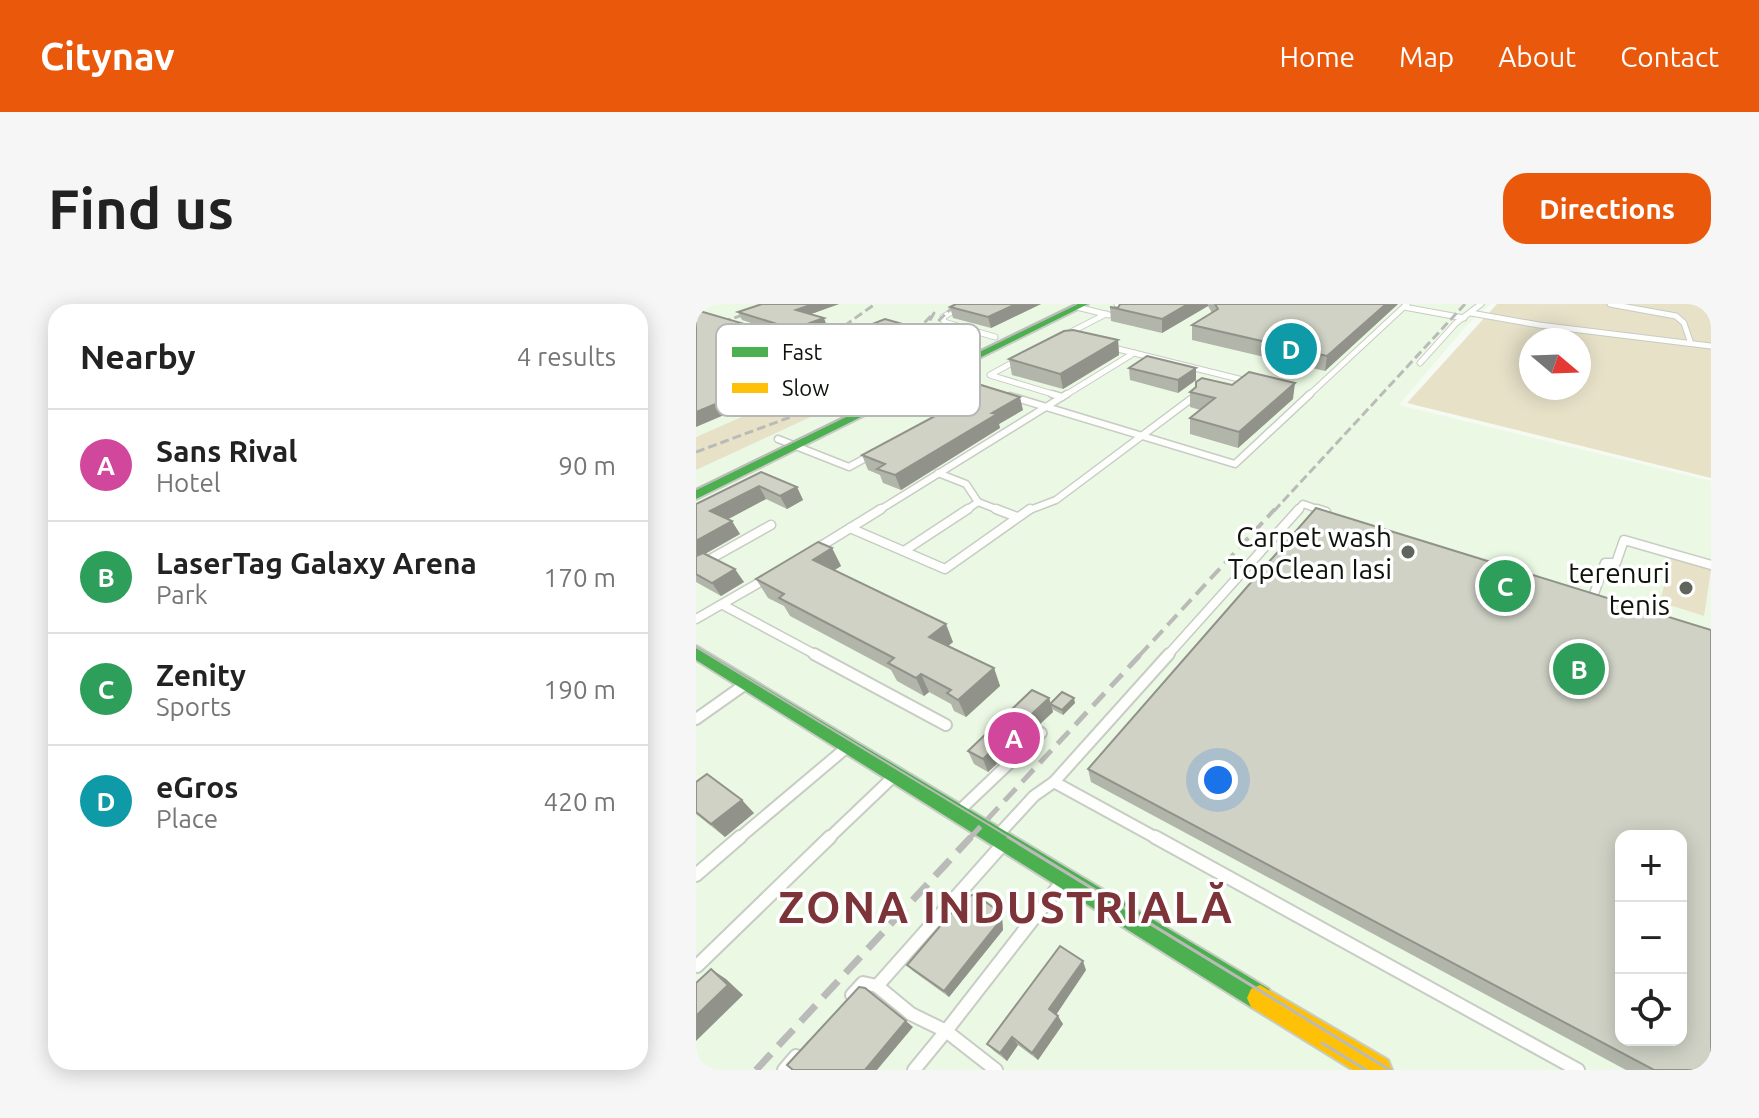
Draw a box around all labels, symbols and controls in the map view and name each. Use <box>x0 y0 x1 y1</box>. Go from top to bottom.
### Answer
text: Citynav <box>40 35 175 77</box>
text: Home <box>1280 41 1355 72</box>
text: Map <box>1399 41 1454 72</box>
text: About <box>1498 41 1576 72</box>
text: Contact <box>1620 41 1719 72</box>
button: Directions <box>1503 173 1711 244</box>
text: Find us <box>48 177 234 240</box>
pin: D <box>1265 319 1317 379</box>
legend <box>716 324 980 416</box>
north arrow <box>1519 328 1591 400</box>
text: Nearby <box>80 337 195 375</box>
text: Fast <box>782 339 823 364</box>
text: 4 results <box>517 342 616 371</box>
text: Slow <box>782 375 829 400</box>
text: Sans Rival <box>156 434 297 468</box>
text: A <box>97 451 115 480</box>
text: 90 m <box>558 451 616 480</box>
text: Hotel <box>156 468 221 497</box>
place label: Carpet wash TopClean Iasi <box>1228 521 1392 584</box>
marker: Carpet wash TopClean Iasi <box>1399 543 1417 561</box>
text: LaserTag Galaxy Arena <box>156 546 477 580</box>
pin: C <box>1479 556 1531 616</box>
place label: terenuri tenis <box>1568 557 1670 620</box>
text: B <box>97 563 115 592</box>
text: 170 m <box>544 563 616 592</box>
marker: terenuri tenis <box>1677 579 1695 597</box>
text: Park <box>156 580 208 609</box>
pin: B <box>1553 639 1605 699</box>
text: Zenity <box>156 658 246 692</box>
text: C <box>98 675 114 704</box>
text: 190 m <box>544 675 616 704</box>
text: Sports <box>156 692 231 721</box>
pin: A <box>988 708 1040 768</box>
your location <box>1198 760 1238 800</box>
text: eGros <box>156 770 238 804</box>
text: D <box>97 787 115 816</box>
text: 420 m <box>544 787 616 816</box>
text: Place <box>156 804 218 833</box>
map controls <box>1615 830 1687 1046</box>
button: + <box>1615 830 1687 902</box>
district label: ZONA INDUSTRIALĂ <box>778 882 1234 931</box>
button: − <box>1615 902 1687 974</box>
button: locate <box>1615 974 1687 1046</box>

